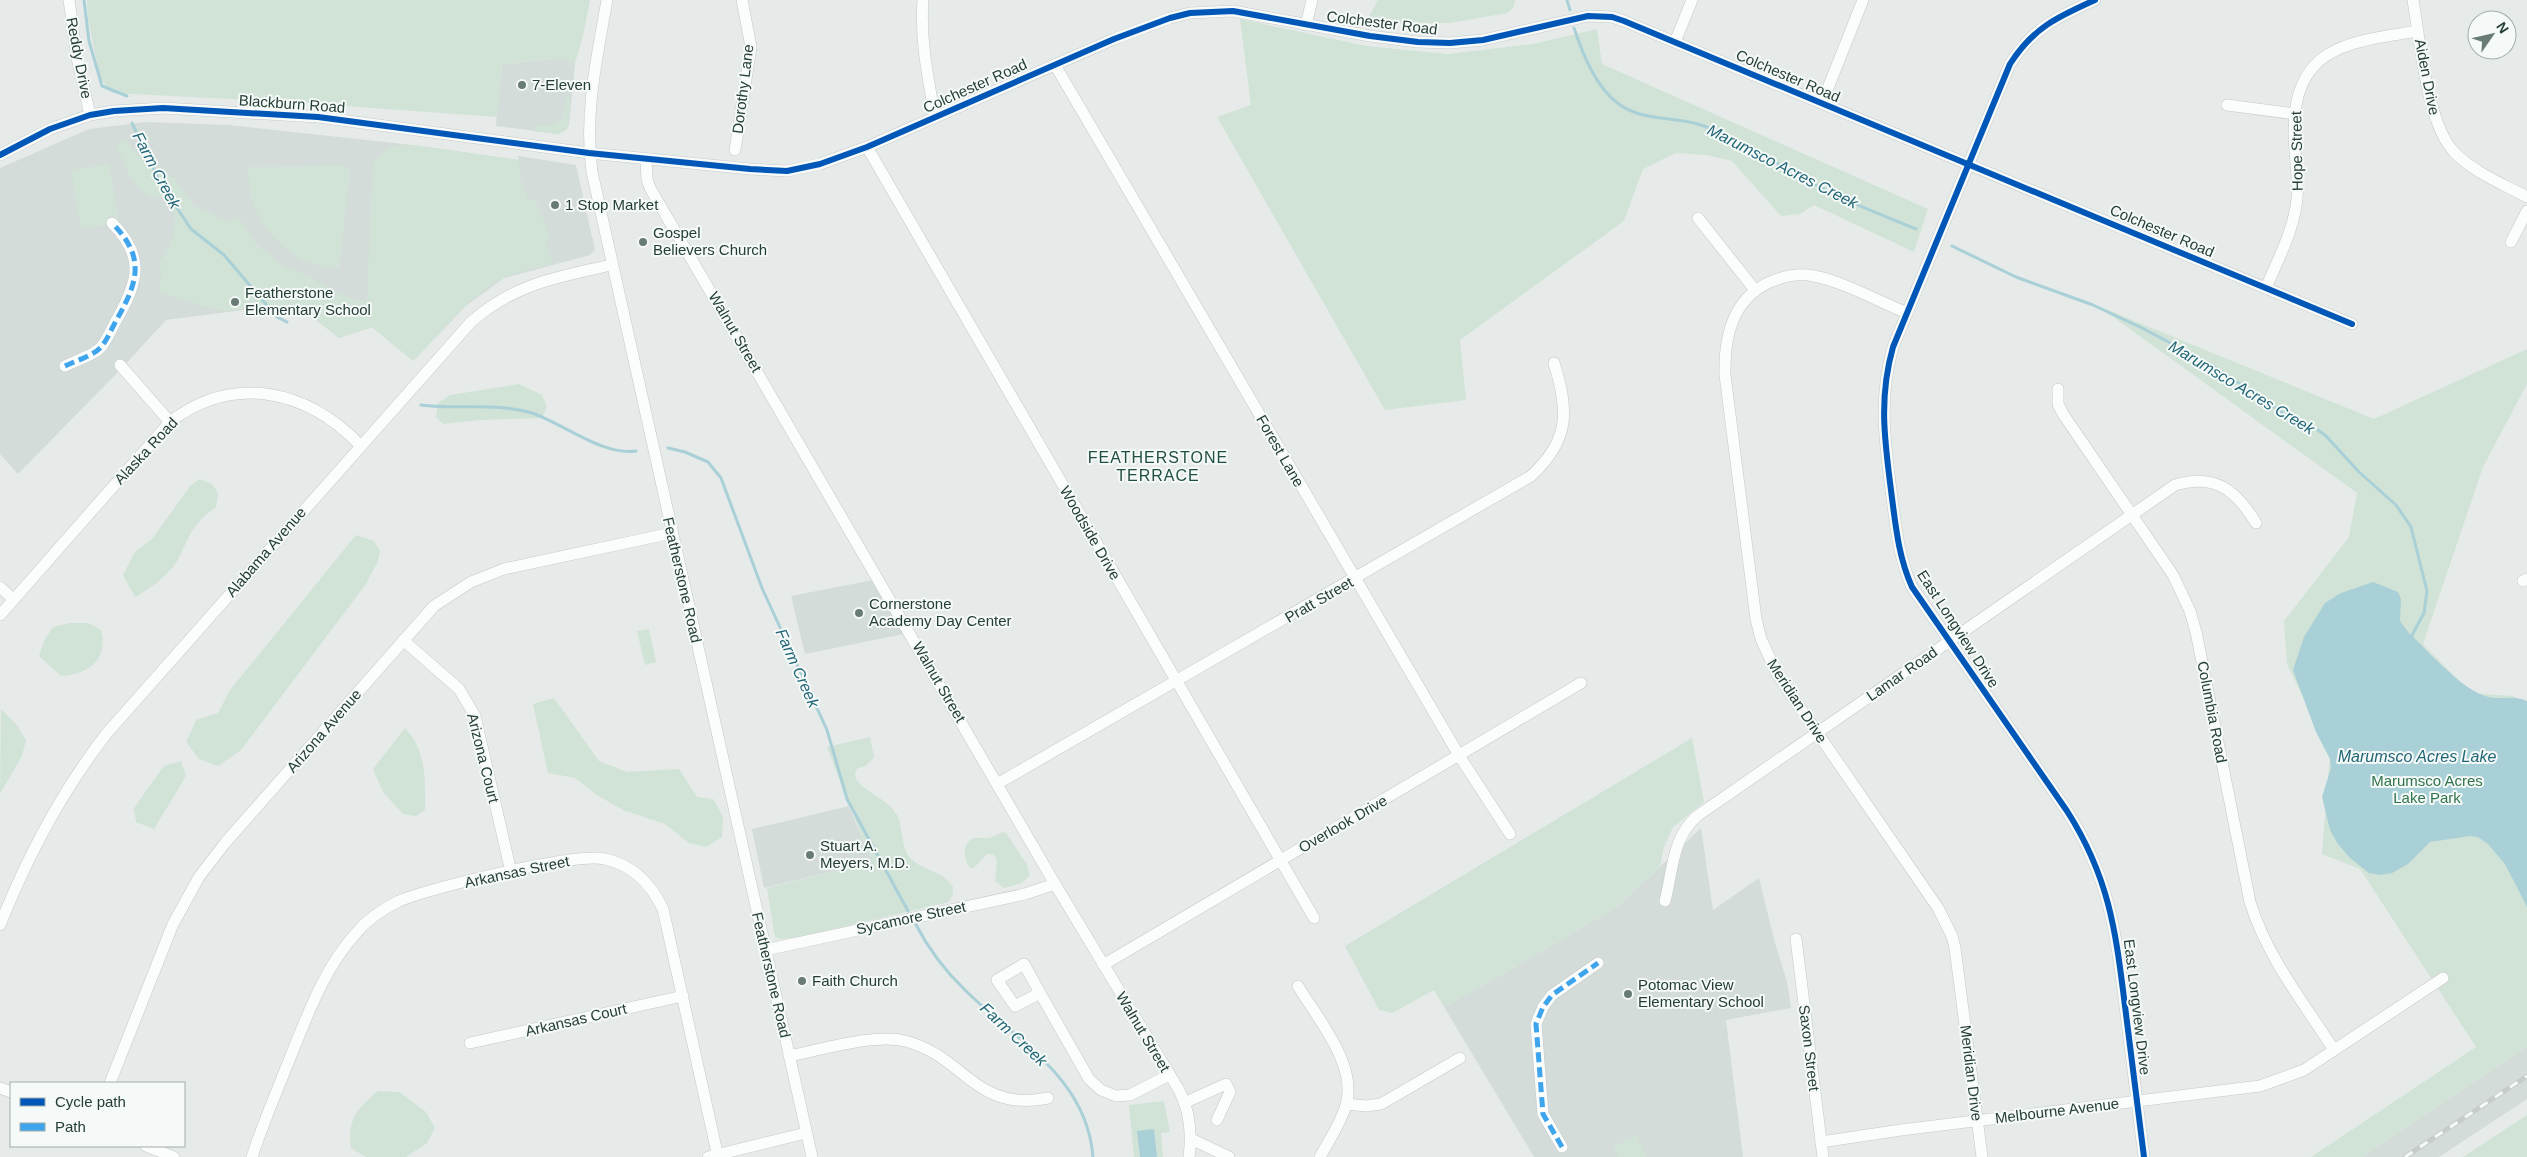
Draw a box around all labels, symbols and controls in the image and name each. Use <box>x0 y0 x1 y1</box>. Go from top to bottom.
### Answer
street label: Colchester Road <box>1326 7 1439 38</box>
north arrow <box>2467 10 2517 60</box>
street label: Reddy Drive <box>63 16 96 100</box>
text: N <box>2493 19 2512 36</box>
street label: Aiden Drive <box>2412 37 2443 117</box>
street label: Dorothy Lane <box>729 43 756 135</box>
street label: Colchester Road <box>1733 46 1843 105</box>
street label: Colchester Road <box>920 55 1029 116</box>
place label: 7-Eleven <box>532 76 591 93</box>
marker: 7-Eleven <box>516 79 528 91</box>
street label: Blackburn Road <box>238 91 346 116</box>
street label: Hope Street <box>2287 110 2306 191</box>
water label: Marumsco Acres Creek <box>1705 121 1862 212</box>
water label: Farm Creek <box>129 129 184 212</box>
place label: 1 Stop Market <box>565 196 659 213</box>
marker: 1 Stop Market <box>549 199 561 211</box>
street label: Colchester Road <box>2107 201 2217 260</box>
place label: Gospel Believers Church <box>653 224 767 258</box>
marker: Gospel Believers Church <box>637 236 649 248</box>
place label: Featherstone Elementary School <box>245 284 371 318</box>
street label: Walnut Street <box>705 288 766 376</box>
marker: Featherstone Elementary School <box>229 296 241 308</box>
water label: Marumsco Acres Creek <box>2166 337 2318 438</box>
street label: Forest Lane <box>1253 412 1308 490</box>
street label: Alaska Road <box>110 414 181 488</box>
district label: FEATHERSTONE TERRACE <box>1088 449 1228 484</box>
street label: Woodside Drive <box>1057 483 1124 583</box>
street label: Alabama Avenue <box>222 503 309 600</box>
street label: Featherstone Road <box>660 515 705 644</box>
street label: East Longview Drive <box>1914 567 2003 691</box>
street label: Pratt Street <box>1282 573 1357 626</box>
place label: Cornerstone Academy Day Center <box>869 595 1012 629</box>
marker: Cornerstone Academy Day Center <box>853 607 865 619</box>
water label: Farm Creek <box>773 626 823 711</box>
street label: Walnut Street <box>909 638 970 726</box>
street label: Lamar Road <box>1863 643 1940 704</box>
street label: Meridian Drive <box>1764 656 1831 746</box>
street label: Columbia Road <box>2194 660 2231 764</box>
street label: Arizona Avenue <box>283 686 364 776</box>
street label: Arizona Court <box>464 711 503 805</box>
water label: Marumsco Acres Lake <box>2338 748 2496 765</box>
park label: Marumsco Acres Lake Park <box>2371 772 2483 806</box>
street label: Overlook Drive <box>1296 791 1390 856</box>
place label: Stuart A. Meyers, M.D. <box>820 837 909 871</box>
marker: Stuart A. Meyers, M.D. <box>804 849 816 861</box>
street label: Arkansas Street <box>463 852 572 891</box>
street label: Sycamore Street <box>854 897 968 937</box>
street label: Featherstone Road <box>749 910 794 1039</box>
street label: East Longview Drive <box>2121 938 2154 1076</box>
place label: Faith Church <box>812 972 898 989</box>
marker: Faith Church <box>796 975 808 987</box>
place label: Potomac View Elementary School <box>1638 976 1764 1010</box>
marker: Potomac View Elementary School <box>1622 988 1634 1000</box>
street label: Walnut Street <box>1113 989 1174 1076</box>
street label: Arkansas Court <box>524 999 629 1039</box>
water label: Farm Creek <box>977 999 1051 1070</box>
street label: Saxon Street <box>1796 1004 1823 1093</box>
street label: Meridian Drive <box>1957 1024 1986 1122</box>
legend <box>10 1082 185 1147</box>
text: Cycle path <box>55 1093 126 1110</box>
street label: Melbourne Avenue <box>1994 1094 2120 1127</box>
text: Path <box>55 1118 86 1135</box>

